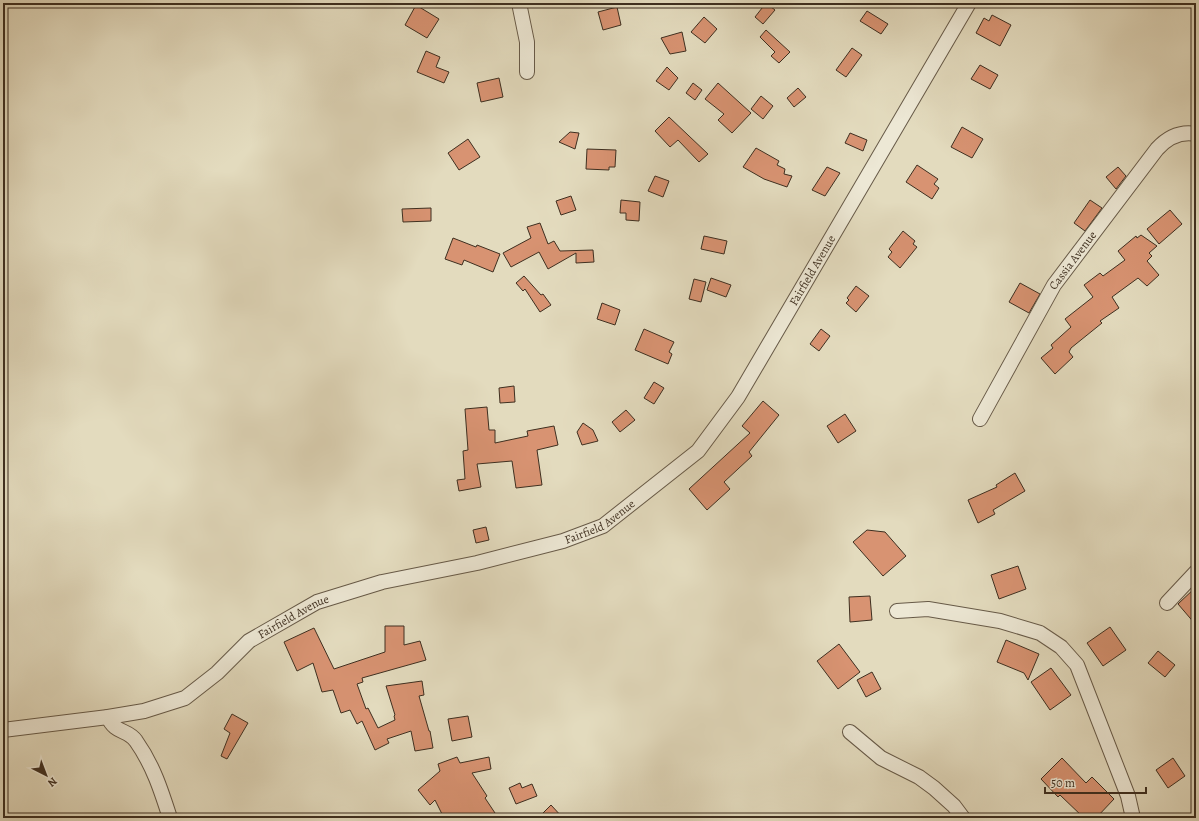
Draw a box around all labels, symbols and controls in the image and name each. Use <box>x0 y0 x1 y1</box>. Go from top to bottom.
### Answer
street label: Cassia Avenue <box>1045 228 1100 292</box>
street label: Fairfield Avenue <box>785 232 839 309</box>
street label: Fairfield Avenue <box>562 496 638 548</box>
street label: Fairfield Avenue <box>255 591 331 642</box>
north arrow <box>26 755 66 795</box>
scale bar <box>1045 769 1146 795</box>
text: N <box>44 774 60 790</box>
text: 50 m <box>1051 775 1075 791</box>

